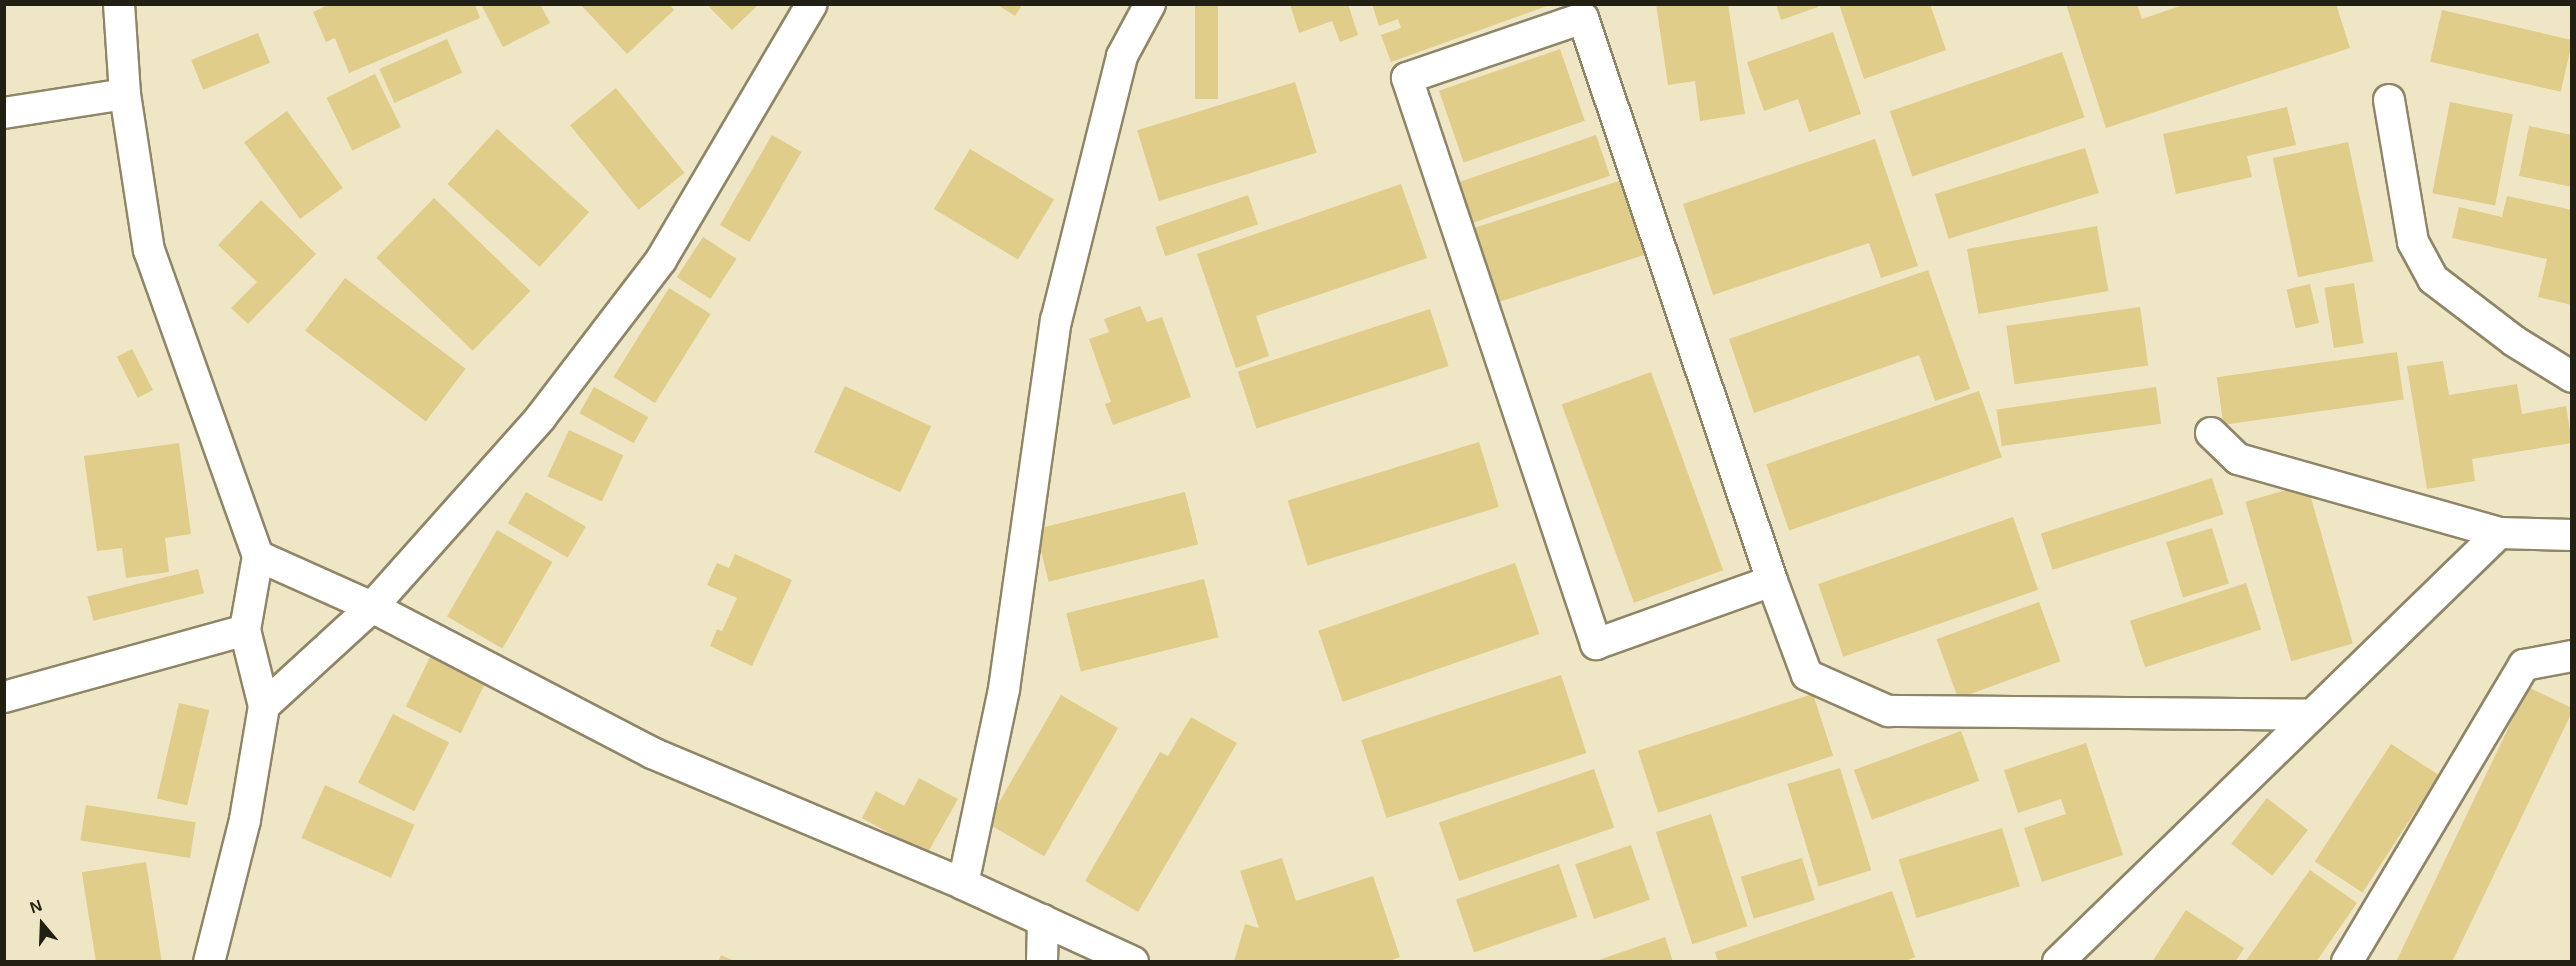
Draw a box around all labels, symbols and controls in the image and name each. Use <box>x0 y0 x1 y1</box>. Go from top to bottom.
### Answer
north arrow <box>12 894 72 954</box>
text: N <box>28 897 44 916</box>

